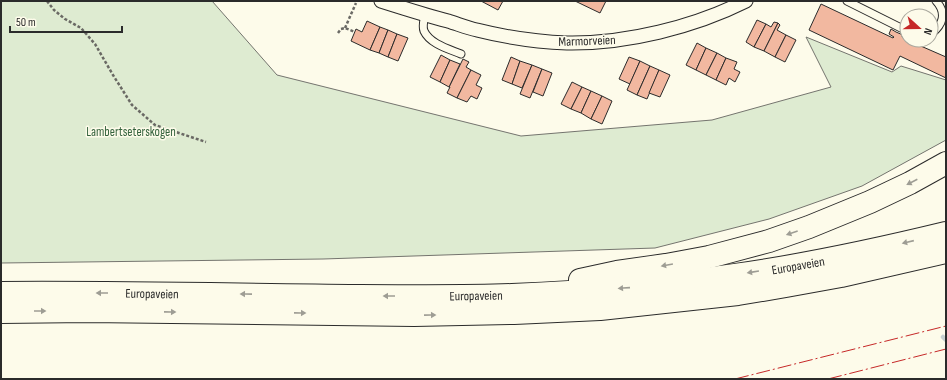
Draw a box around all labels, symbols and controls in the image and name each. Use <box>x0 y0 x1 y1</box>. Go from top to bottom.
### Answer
scale bar <box>10 8 122 34</box>
north arrow <box>899 8 939 48</box>
text: 50 m <box>16 15 36 30</box>
text: N <box>921 26 935 37</box>
street label: Marmorveien <box>558 32 616 50</box>
park label: Lambertseterskogen <box>86 124 176 140</box>
one-way arrow <box>906 179 918 185</box>
one-way arrow <box>786 230 798 236</box>
one-way arrow <box>902 239 914 245</box>
street label: Europaveien <box>771 253 826 278</box>
one-way arrow <box>660 262 673 268</box>
one-way arrow <box>747 269 759 275</box>
one-way arrow <box>618 284 630 291</box>
street label: Europaveien <box>125 286 179 302</box>
street label: Europaveien <box>449 288 503 304</box>
one-way arrow <box>95 290 108 296</box>
one-way arrow <box>239 291 252 297</box>
one-way arrow <box>382 293 395 299</box>
one-way arrow <box>34 308 47 314</box>
one-way arrow <box>164 309 177 315</box>
one-way arrow <box>294 310 307 316</box>
one-way arrow <box>424 312 437 318</box>

